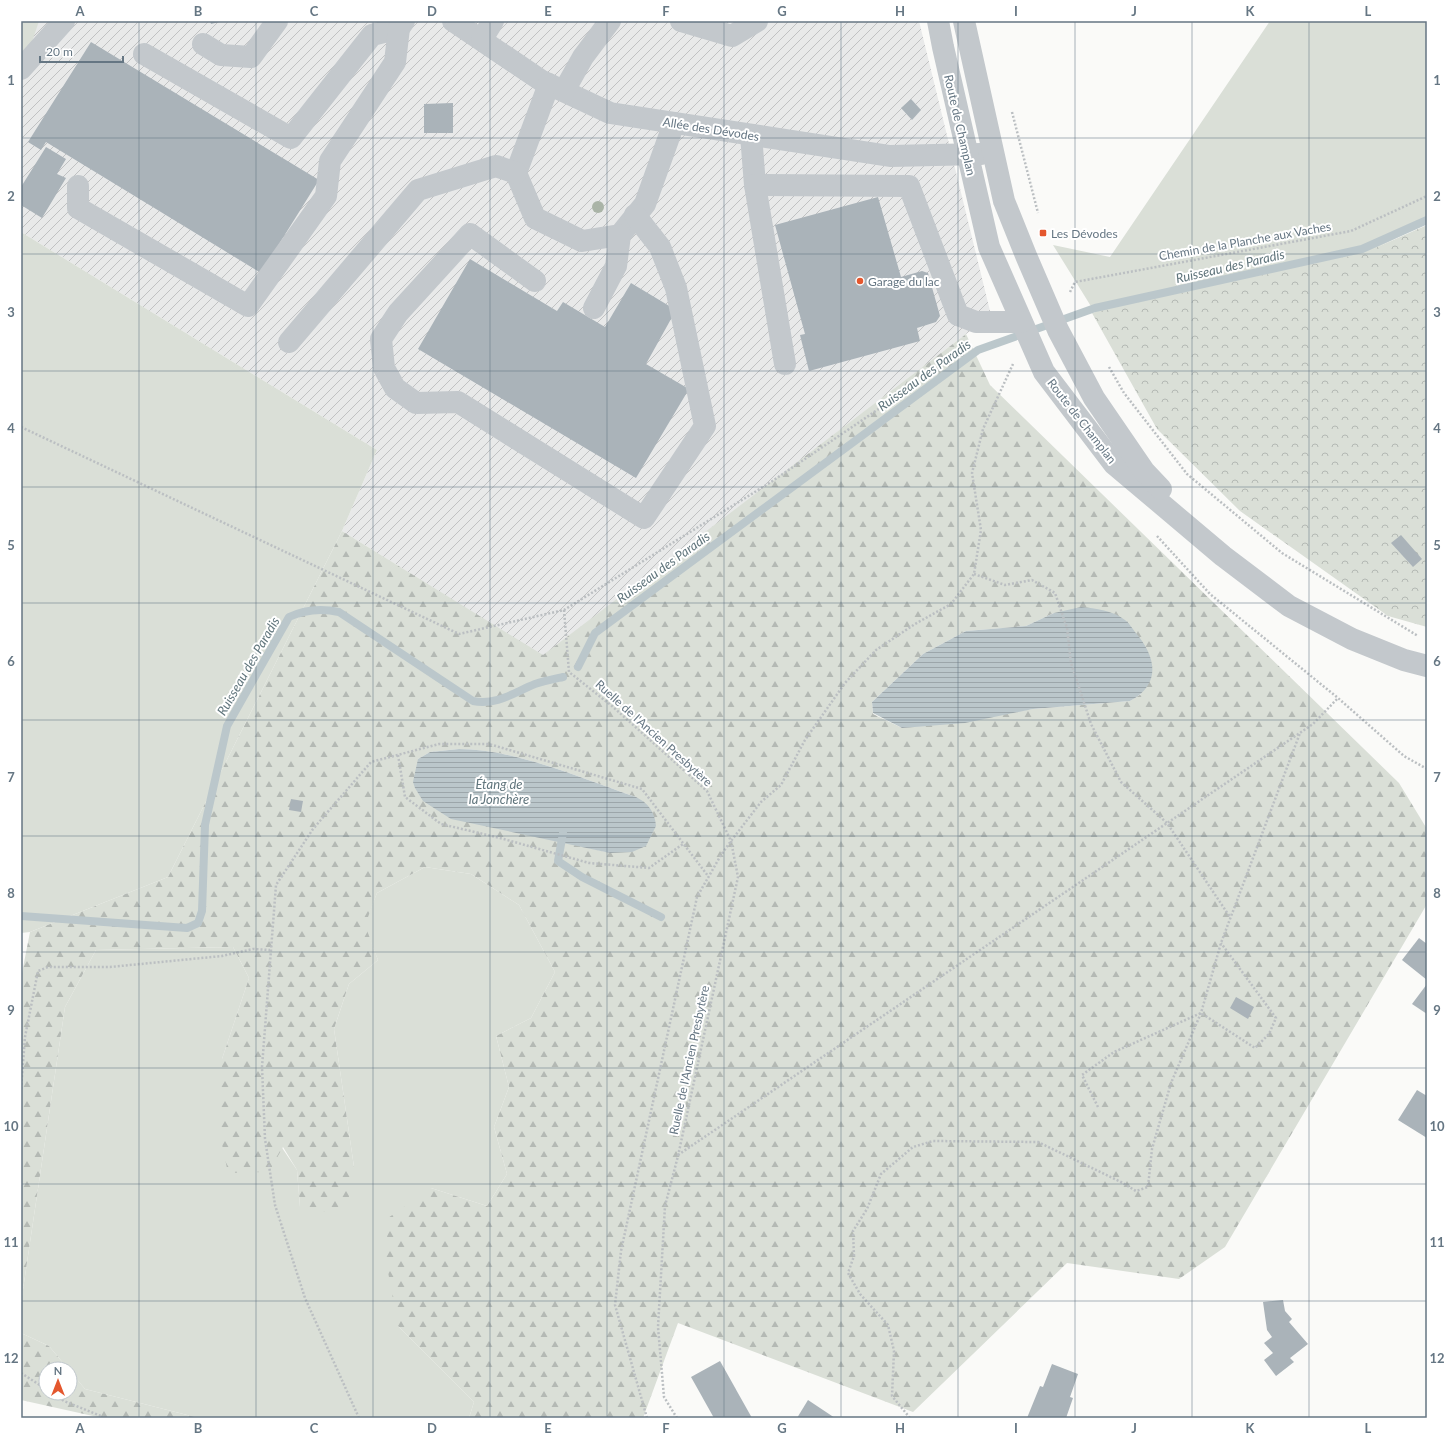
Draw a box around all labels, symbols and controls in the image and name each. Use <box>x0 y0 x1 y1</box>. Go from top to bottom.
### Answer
text: A <box>74 3 85 19</box>
text: B <box>194 3 203 19</box>
text: C <box>310 3 319 19</box>
text: D <box>427 3 437 19</box>
text: E <box>544 3 552 19</box>
text: F <box>662 3 670 19</box>
text: G <box>777 3 787 19</box>
text: H <box>895 3 905 19</box>
text: I <box>1014 3 1018 19</box>
text: J <box>1131 3 1137 19</box>
text: K <box>1246 3 1256 19</box>
text: L <box>1365 3 1372 19</box>
scale bar <box>40 38 123 64</box>
text: 20 m <box>46 44 73 59</box>
text: 1 <box>7 72 15 88</box>
text: 1 <box>1433 72 1441 88</box>
street label: Route de Champlan <box>941 73 979 177</box>
street label: Allée des Dévodes <box>662 114 760 144</box>
text: 2 <box>7 188 15 204</box>
text: 2 <box>1433 188 1441 204</box>
street label: Chemin de la Planche aux Vaches <box>1158 218 1332 264</box>
place label: Les Dévodes <box>1051 226 1118 241</box>
marker: Les Dévodes <box>1038 228 1048 238</box>
water label: Ruisseau des Paradis <box>1174 246 1286 286</box>
place label: Garage du lac <box>868 274 940 289</box>
marker: Garage du lac <box>855 276 865 286</box>
text: 3 <box>7 304 15 320</box>
text: 3 <box>1433 304 1441 320</box>
water label: Ruisseau des Paradis <box>874 336 974 414</box>
street label: Route de Champlan <box>1044 376 1120 466</box>
text: 4 <box>7 420 15 436</box>
text: 4 <box>1433 420 1441 436</box>
water label: Ruisseau des Paradis <box>613 528 713 606</box>
text: 5 <box>7 537 15 553</box>
text: 5 <box>1433 537 1441 553</box>
water label: Ruisseau des Paradis <box>213 614 283 718</box>
text: 6 <box>7 653 15 669</box>
text: 6 <box>1433 653 1441 669</box>
street label: Ruelle de l'Ancien Presbytère <box>592 677 716 789</box>
text: 7 <box>7 769 15 785</box>
text: 7 <box>1433 769 1441 785</box>
water label: Étang de la Jonchère <box>469 776 529 807</box>
text: 8 <box>7 885 15 901</box>
text: 8 <box>1433 885 1441 901</box>
street label: Ruelle de l'Ancien Presbytère <box>666 984 712 1136</box>
text: 9 <box>7 1002 15 1018</box>
text: 9 <box>1433 1002 1441 1018</box>
text: 10 <box>3 1118 19 1134</box>
text: 10 <box>1429 1118 1445 1134</box>
text: 11 <box>3 1234 19 1250</box>
text: 11 <box>1429 1234 1445 1250</box>
text: 12 <box>3 1350 19 1366</box>
text: 12 <box>1429 1350 1445 1366</box>
north arrow <box>38 1361 78 1401</box>
text: N <box>54 1364 62 1377</box>
text: A <box>74 1420 85 1436</box>
text: B <box>194 1420 203 1436</box>
text: C <box>310 1420 319 1436</box>
text: D <box>427 1420 437 1436</box>
text: E <box>544 1420 552 1436</box>
text: F <box>662 1420 670 1436</box>
text: G <box>777 1420 787 1436</box>
text: H <box>895 1420 905 1436</box>
text: I <box>1014 1420 1018 1436</box>
text: J <box>1131 1420 1137 1436</box>
text: K <box>1246 1420 1256 1436</box>
text: L <box>1365 1420 1372 1436</box>

